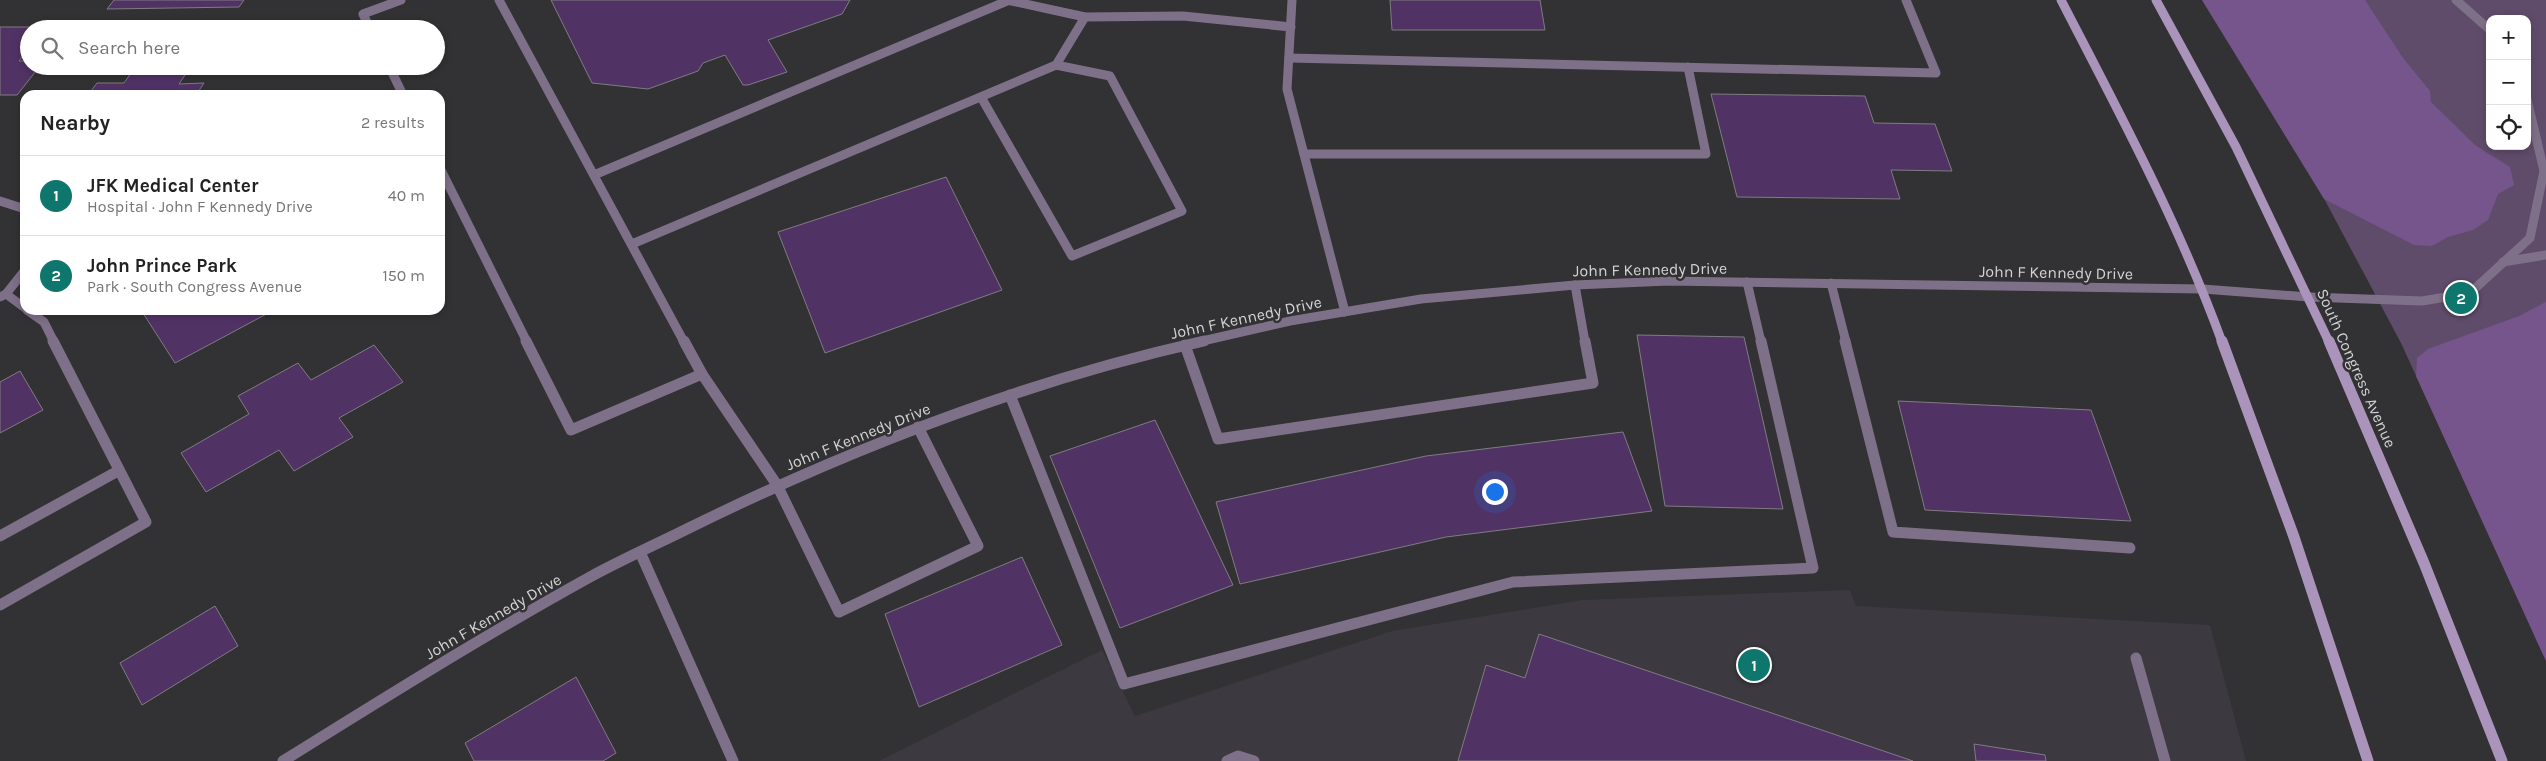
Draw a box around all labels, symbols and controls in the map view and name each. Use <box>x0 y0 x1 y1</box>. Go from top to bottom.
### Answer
map controls <box>2486 15 2531 150</box>
button: + <box>2486 15 2531 60</box>
search box <box>20 20 445 75</box>
icon: search <box>38 34 66 62</box>
text: Search here <box>78 37 180 59</box>
button: − <box>2486 60 2531 105</box>
button: locate <box>2486 105 2531 150</box>
text: Nearby <box>40 111 110 135</box>
text: 2 results <box>361 113 425 132</box>
text: JFK Medical Center <box>87 175 258 197</box>
text: 1 <box>53 186 59 205</box>
text: 40 m <box>388 186 425 205</box>
text: Hospital · John F Kennedy Drive <box>87 197 313 216</box>
text: John Prince Park <box>87 255 237 277</box>
street label: John F Kennedy Drive <box>1573 259 1727 280</box>
street label: John F Kennedy Drive <box>1979 262 2133 283</box>
text: 2 <box>51 266 61 285</box>
text: 150 m <box>382 266 425 285</box>
text: Park · South Congress Avenue <box>87 277 302 296</box>
pin: 2 <box>2445 279 2477 317</box>
street label: South Congress Avenue <box>2313 286 2400 451</box>
street label: John F Kennedy Drive <box>1169 292 1323 343</box>
street label: John F Kennedy Drive <box>783 399 933 474</box>
your location <box>1482 479 1508 505</box>
street label: John F Kennedy Drive <box>422 570 565 663</box>
pin: 1 <box>1738 646 1770 684</box>

